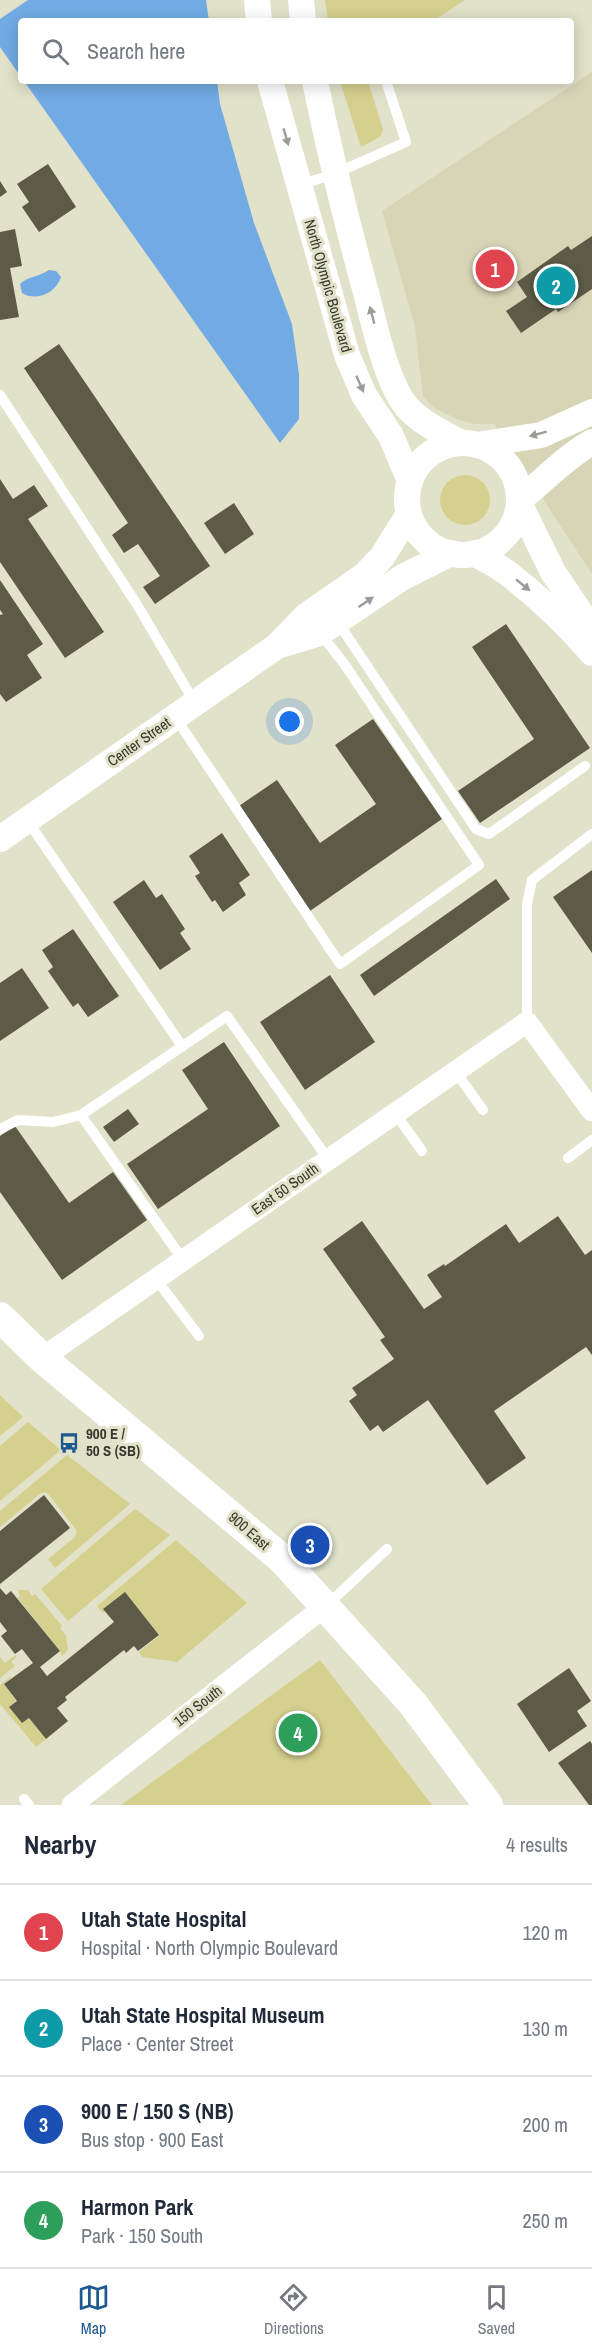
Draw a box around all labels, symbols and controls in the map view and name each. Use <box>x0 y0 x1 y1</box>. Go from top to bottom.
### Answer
search box <box>18 18 574 84</box>
icon: search <box>39 35 72 68</box>
text: Search here <box>87 36 185 66</box>
one-way arrow <box>282 128 291 146</box>
street label: North Olympic Boulevard <box>299 217 358 355</box>
pin: 1 <box>476 246 514 292</box>
pin: 2 <box>536 264 576 308</box>
one-way arrow <box>367 306 376 324</box>
one-way arrow <box>355 376 364 393</box>
one-way arrow <box>529 430 548 440</box>
one-way arrow <box>515 578 531 591</box>
one-way arrow <box>358 597 374 608</box>
your location <box>275 707 304 736</box>
street label: Center Street <box>103 712 175 771</box>
street label: East 50 South <box>247 1158 322 1219</box>
place label: 900 E / 50 S (SB) <box>86 1423 140 1461</box>
bus stop icon: 900 E / 50 S (SB) <box>57 1431 81 1455</box>
street label: 900 East <box>224 1507 275 1555</box>
pin: 3 <box>290 1522 330 1568</box>
street label: 150 South <box>169 1680 226 1731</box>
pin: 4 <box>278 1710 318 1756</box>
text: Nearby <box>24 1827 96 1862</box>
text: 4 results <box>506 1831 568 1858</box>
text: Utah State Hospital <box>81 1904 246 1934</box>
text: 1 <box>39 1919 48 1946</box>
text: 120 m <box>522 1919 568 1946</box>
text: Hospital · North Olympic Boulevard <box>81 1934 338 1961</box>
text: Utah State Hospital Museum <box>81 2000 325 2030</box>
text: 2 <box>39 2015 48 2042</box>
text: 130 m <box>522 2015 568 2042</box>
text: Place · Center Street <box>81 2030 233 2057</box>
text: 900 E / 150 S (NB) <box>81 2096 233 2126</box>
text: 3 <box>39 2111 48 2138</box>
text: 200 m <box>522 2111 568 2138</box>
text: Bus stop · 900 East <box>81 2126 223 2153</box>
text: Harmon Park <box>81 2192 193 2222</box>
text: 4 <box>39 2207 48 2234</box>
text: 250 m <box>522 2207 568 2234</box>
text: Park · 150 South <box>81 2222 203 2249</box>
tab: Map <box>77 2281 110 2339</box>
tab: Directions <box>264 2281 324 2339</box>
tab: Saved <box>478 2281 515 2339</box>

